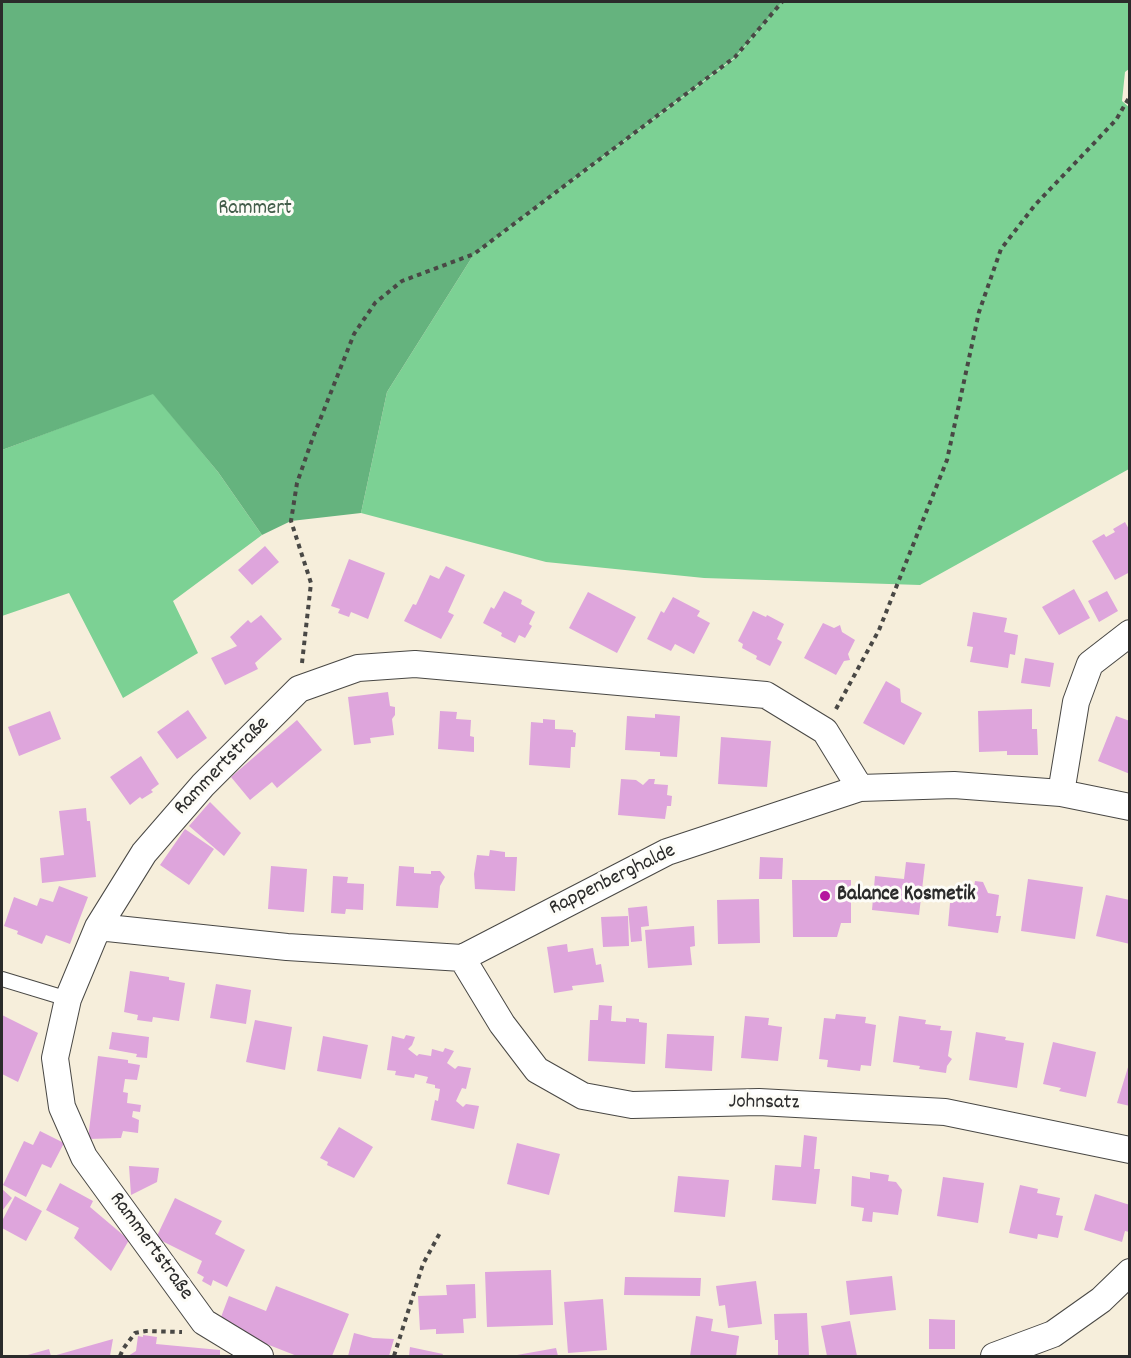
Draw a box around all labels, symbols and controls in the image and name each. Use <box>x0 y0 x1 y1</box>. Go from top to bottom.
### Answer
park label: Rammert <box>218 197 292 223</box>
street label: Rammertstraße <box>170 713 276 821</box>
street label: Rappenberghalde <box>546 840 680 922</box>
place label: Balance Kosmetik <box>837 883 976 909</box>
marker: Balance Kosmetik <box>818 889 832 903</box>
street label: Johnsatz <box>728 1091 800 1117</box>
street label: Rammertstraße <box>102 1188 198 1306</box>

